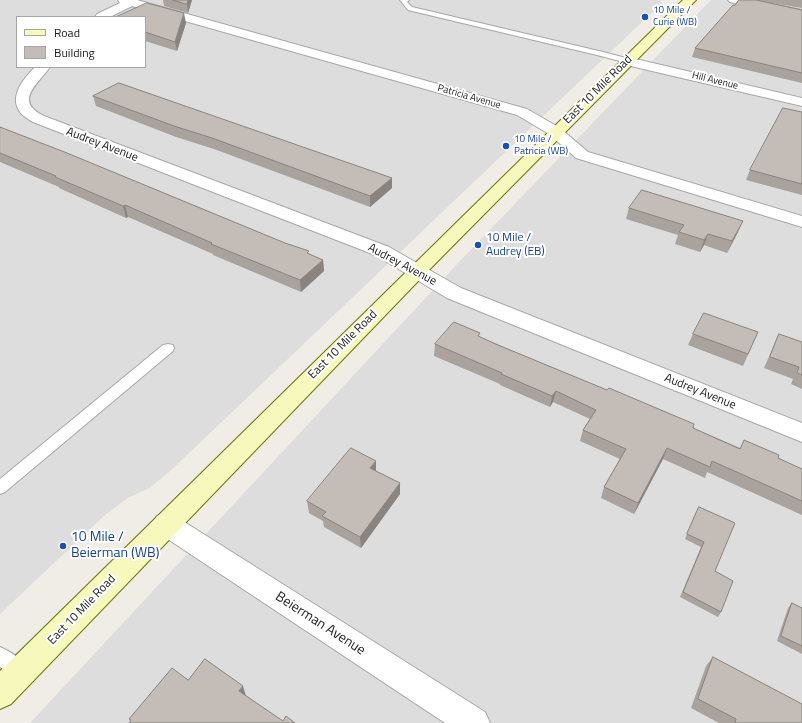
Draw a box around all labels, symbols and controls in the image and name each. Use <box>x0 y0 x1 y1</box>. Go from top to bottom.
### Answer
place label: 10 Mile / Curie (WB) <box>653 5 697 28</box>
marker: 10 Mile / Curie (WB) <box>640 12 650 22</box>
legend <box>16 16 146 68</box>
text: Road <box>54 23 80 42</box>
text: Building <box>54 43 95 62</box>
street label: East 10 Mile Road <box>561 53 635 127</box>
street label: Hill Avenue <box>691 69 739 93</box>
street label: Patricia Avenue <box>436 82 502 112</box>
street label: Audrey Avenue <box>64 125 140 165</box>
place label: 10 Mile / Patricia (WB) <box>514 134 568 158</box>
marker: 10 Mile / Patricia (WB) <box>501 141 511 151</box>
place label: 10 Mile / Audrey (EB) <box>486 231 545 259</box>
marker: 10 Mile / Audrey (EB) <box>473 240 483 250</box>
street label: Audrey Avenue <box>365 241 439 289</box>
street label: East 10 Mile Road <box>306 308 380 382</box>
street label: Audrey Avenue <box>662 371 738 413</box>
place label: 10 Mile / Beierman (WB) <box>71 530 159 562</box>
marker: 10 Mile / Beierman (WB) <box>58 541 68 551</box>
street label: East 10 Mile Road <box>45 572 119 648</box>
street label: Beierman Avenue <box>272 589 368 659</box>

